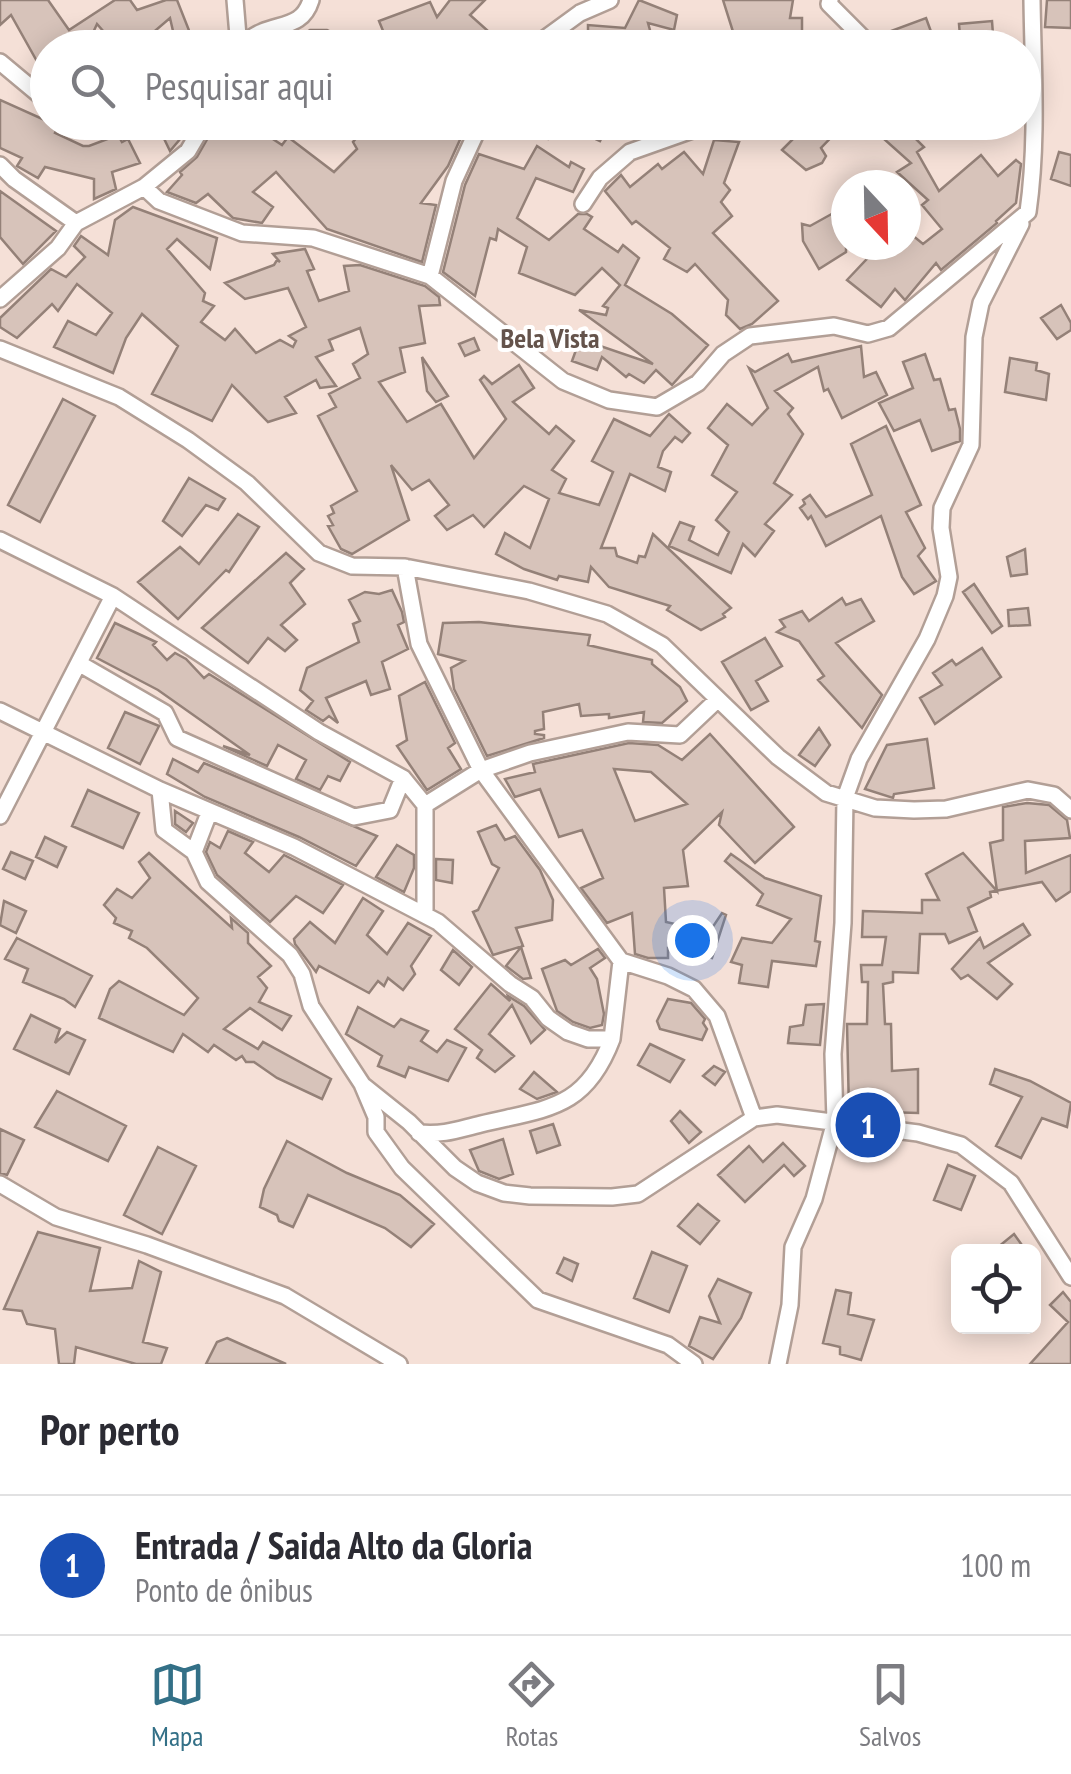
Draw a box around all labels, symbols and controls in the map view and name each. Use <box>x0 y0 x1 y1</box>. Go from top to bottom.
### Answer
search box <box>30 30 1041 140</box>
icon: search <box>65 58 120 113</box>
text: Pesquisar aqui <box>145 61 334 110</box>
north arrow <box>831 170 921 260</box>
district label: Bela Vista <box>500 319 600 356</box>
your location <box>667 915 718 966</box>
pin: 1 <box>836 1088 900 1162</box>
map controls <box>951 1244 1041 1334</box>
button: locate <box>951 1244 1041 1334</box>
text: Por perto <box>40 1402 179 1457</box>
text: Entrada / Saida Alto da Gloria <box>135 1520 532 1569</box>
text: 1 <box>65 1544 80 1586</box>
text: 100 m <box>960 1544 1031 1586</box>
text: Ponto de ônibus <box>135 1569 313 1611</box>
tab: Mapa <box>150 1657 205 1754</box>
tab: Rotas <box>504 1657 559 1754</box>
tab: Salvos <box>859 1657 921 1754</box>

